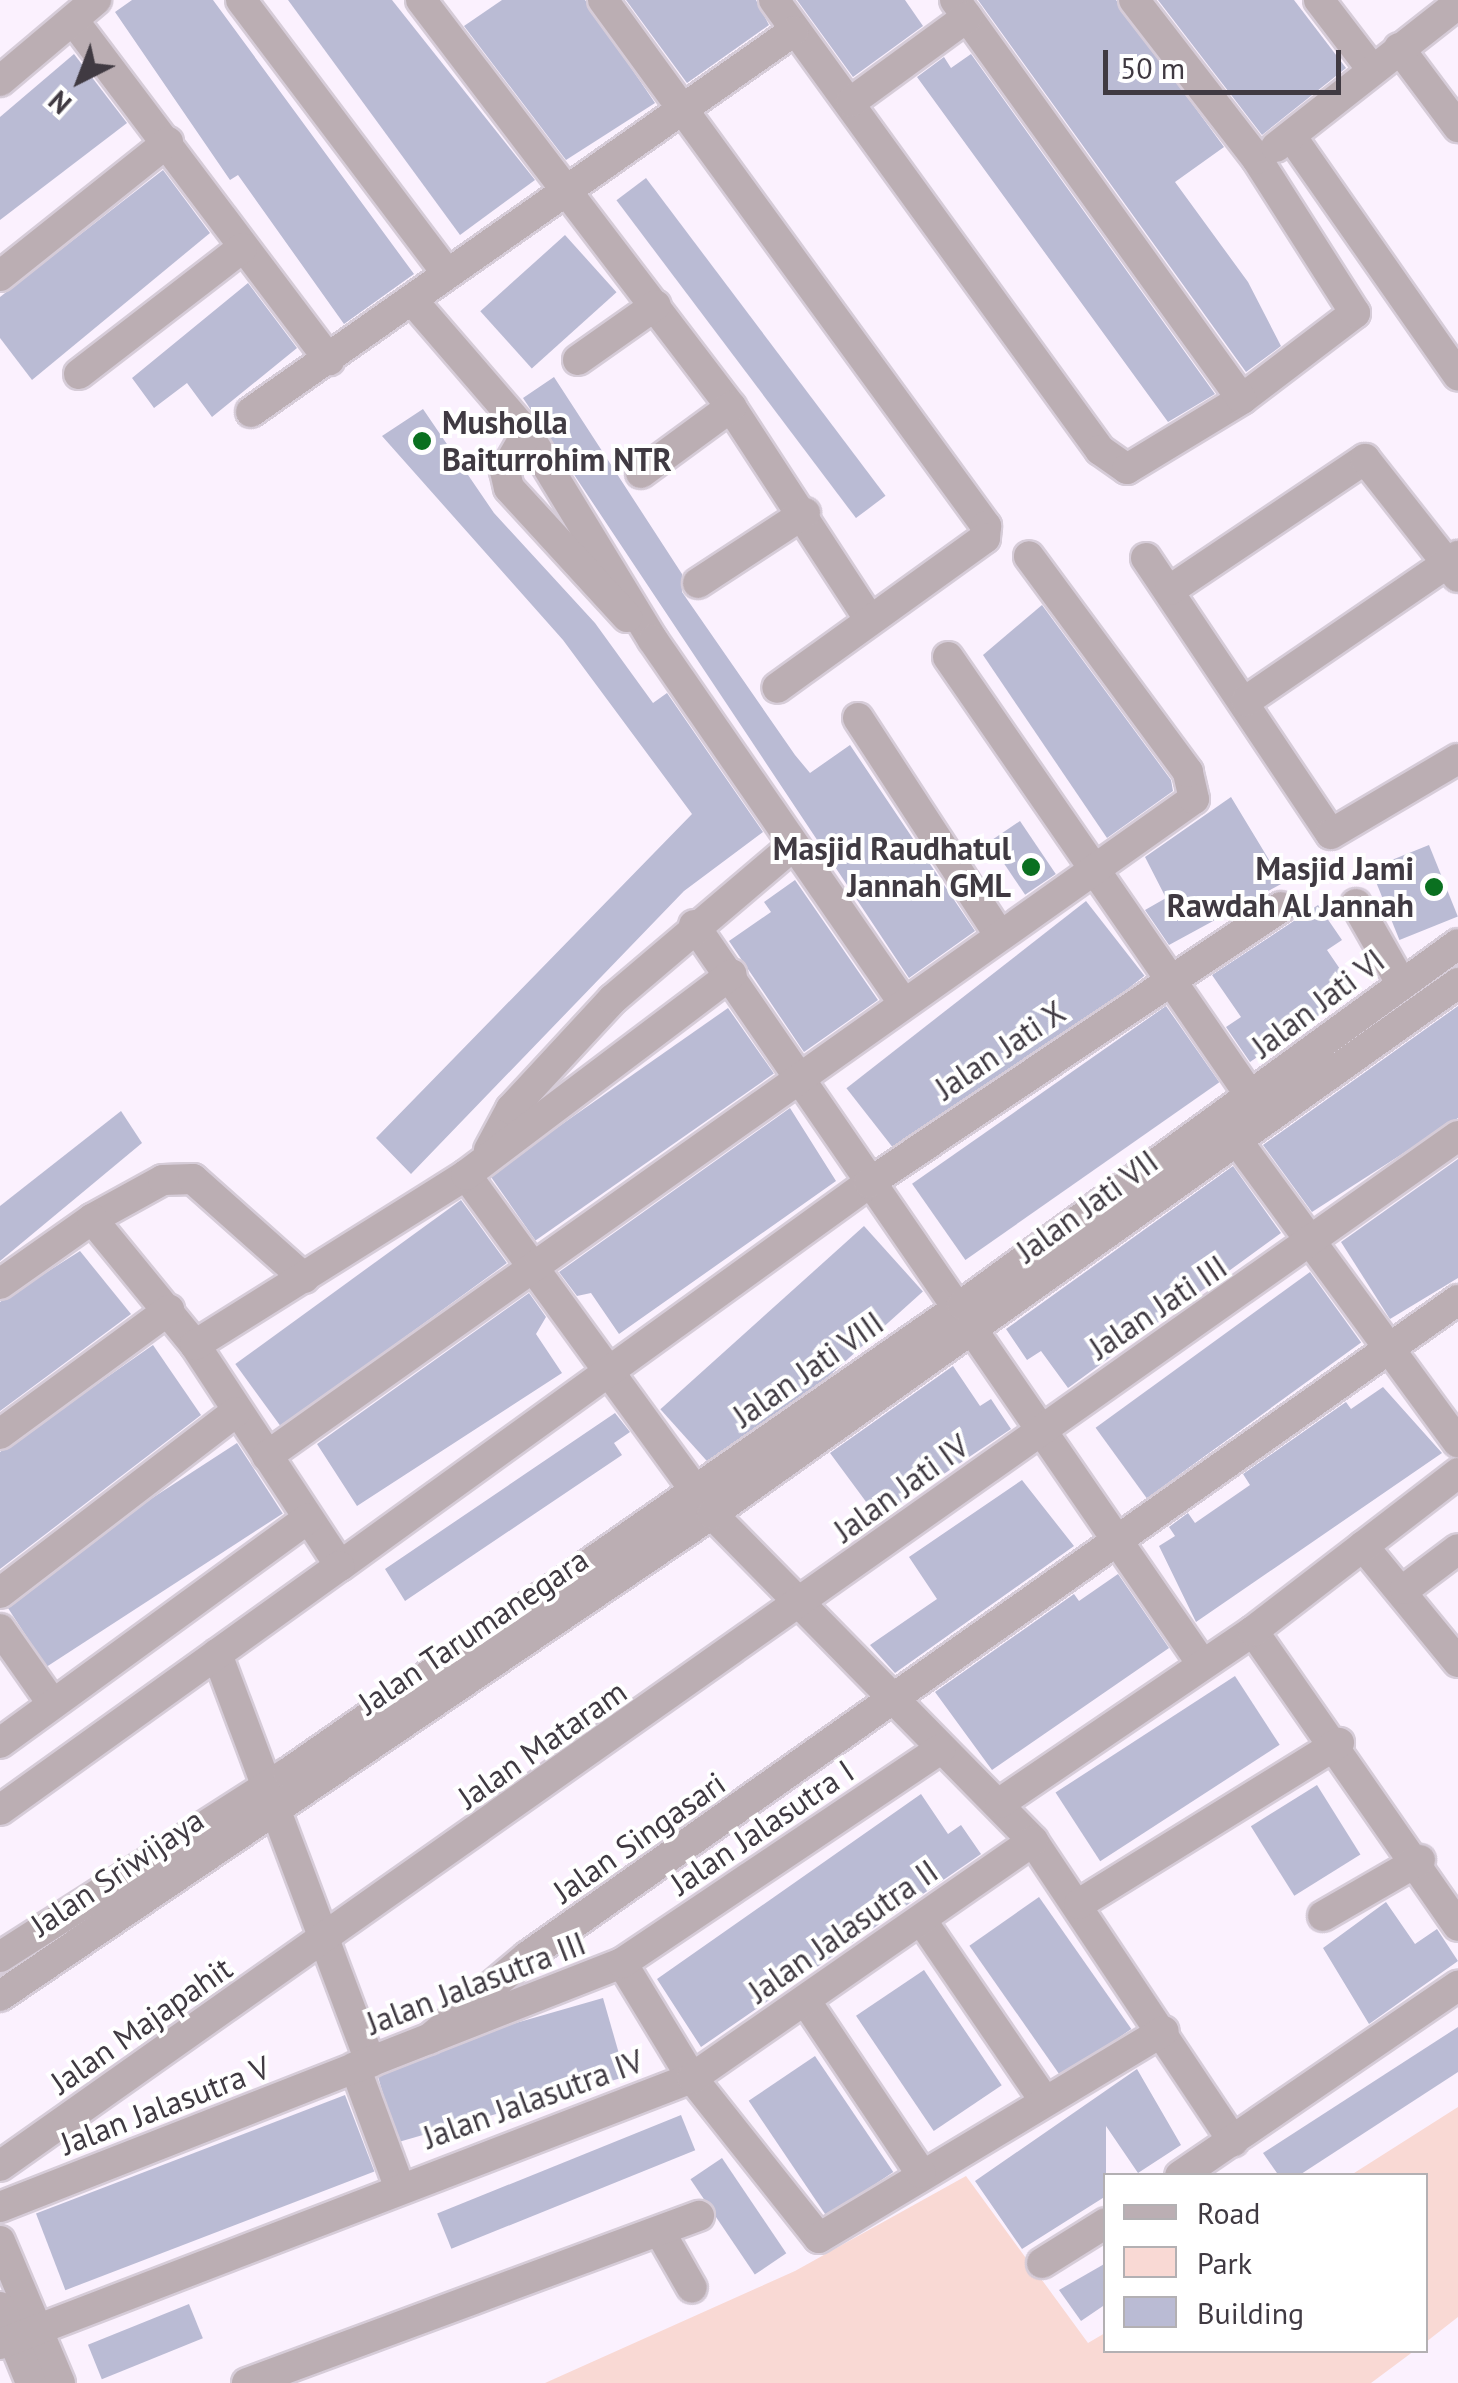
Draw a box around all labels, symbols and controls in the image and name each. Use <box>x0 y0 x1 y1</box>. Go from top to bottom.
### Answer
north arrow <box>30 30 130 130</box>
scale bar <box>1108 30 1346 92</box>
text: 50 m <box>1120 48 1185 87</box>
text: N <box>40 83 79 123</box>
place label: Musholla Baiturrohim NTR <box>442 404 672 479</box>
marker: Musholla Baiturrohim NTR <box>411 430 433 452</box>
place label: Masjid Raudhatul Jannah GML <box>773 830 1011 905</box>
place label: Masjid Jami Rawdah Al Jannah <box>1166 850 1414 925</box>
marker: Masjid Raudhatul Jannah GML <box>1020 856 1042 878</box>
marker: Masjid Jami Rawdah Al Jannah <box>1423 876 1445 898</box>
street label: Jalan Jati VI <box>1244 940 1392 1066</box>
street label: Jalan Jati X <box>927 992 1073 1108</box>
street label: Jalan Jati VII <box>1008 1142 1166 1270</box>
street label: Jalan Jati III <box>1082 1247 1234 1367</box>
street label: Jalan Jati VIII <box>725 1303 891 1435</box>
street label: Jalan Jati IV <box>826 1426 976 1550</box>
street label: Jalan Tarumanegara <box>350 1540 596 1722</box>
street label: Jalan Mataram <box>450 1672 634 1816</box>
street label: Jalan Jalasutra I <box>663 1752 861 1902</box>
street label: Jalan Singasari <box>546 1764 732 1910</box>
street label: Jalan Sriwijaya <box>23 1800 211 1944</box>
street label: Jalan Jalasutra II <box>741 1852 945 2010</box>
street label: Jalan Jalasutra III <box>361 1924 591 2042</box>
street label: Jalan Majapahit <box>43 1948 239 2102</box>
street label: Jalan Jalasutra IV <box>418 2041 648 2157</box>
street label: Jalan Jalasutra V <box>55 2047 275 2163</box>
legend <box>1103 2173 1428 2353</box>
text: Road <box>1197 2193 1261 2232</box>
text: Park <box>1197 2243 1252 2282</box>
text: Building <box>1197 2293 1304 2332</box>

